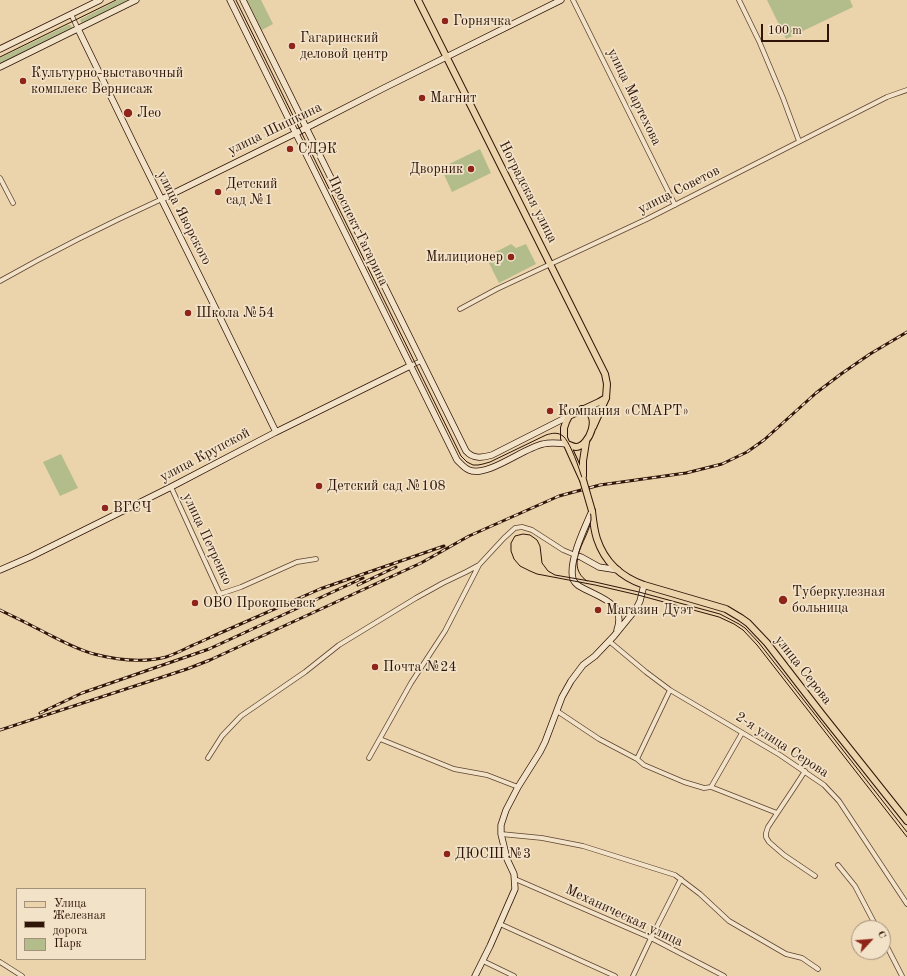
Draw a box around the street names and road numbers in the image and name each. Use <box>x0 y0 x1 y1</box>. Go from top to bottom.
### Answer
street label: улица Мартехова <box>603 46 665 148</box>
street label: улица Шишкина <box>225 99 325 159</box>
street label: Ноградская улица <box>495 138 561 246</box>
street label: улица Советов <box>635 162 723 218</box>
street label: улица Яворского <box>153 168 215 268</box>
street label: Проспект Гагарина <box>324 173 392 289</box>
street label: улица Крупской <box>157 424 253 486</box>
street label: улица Петренко <box>178 491 236 587</box>
street label: улица Серова <box>771 632 835 708</box>
street label: 2-я улица Серова <box>732 709 832 781</box>
street label: Механическая улица <box>562 881 686 951</box>

